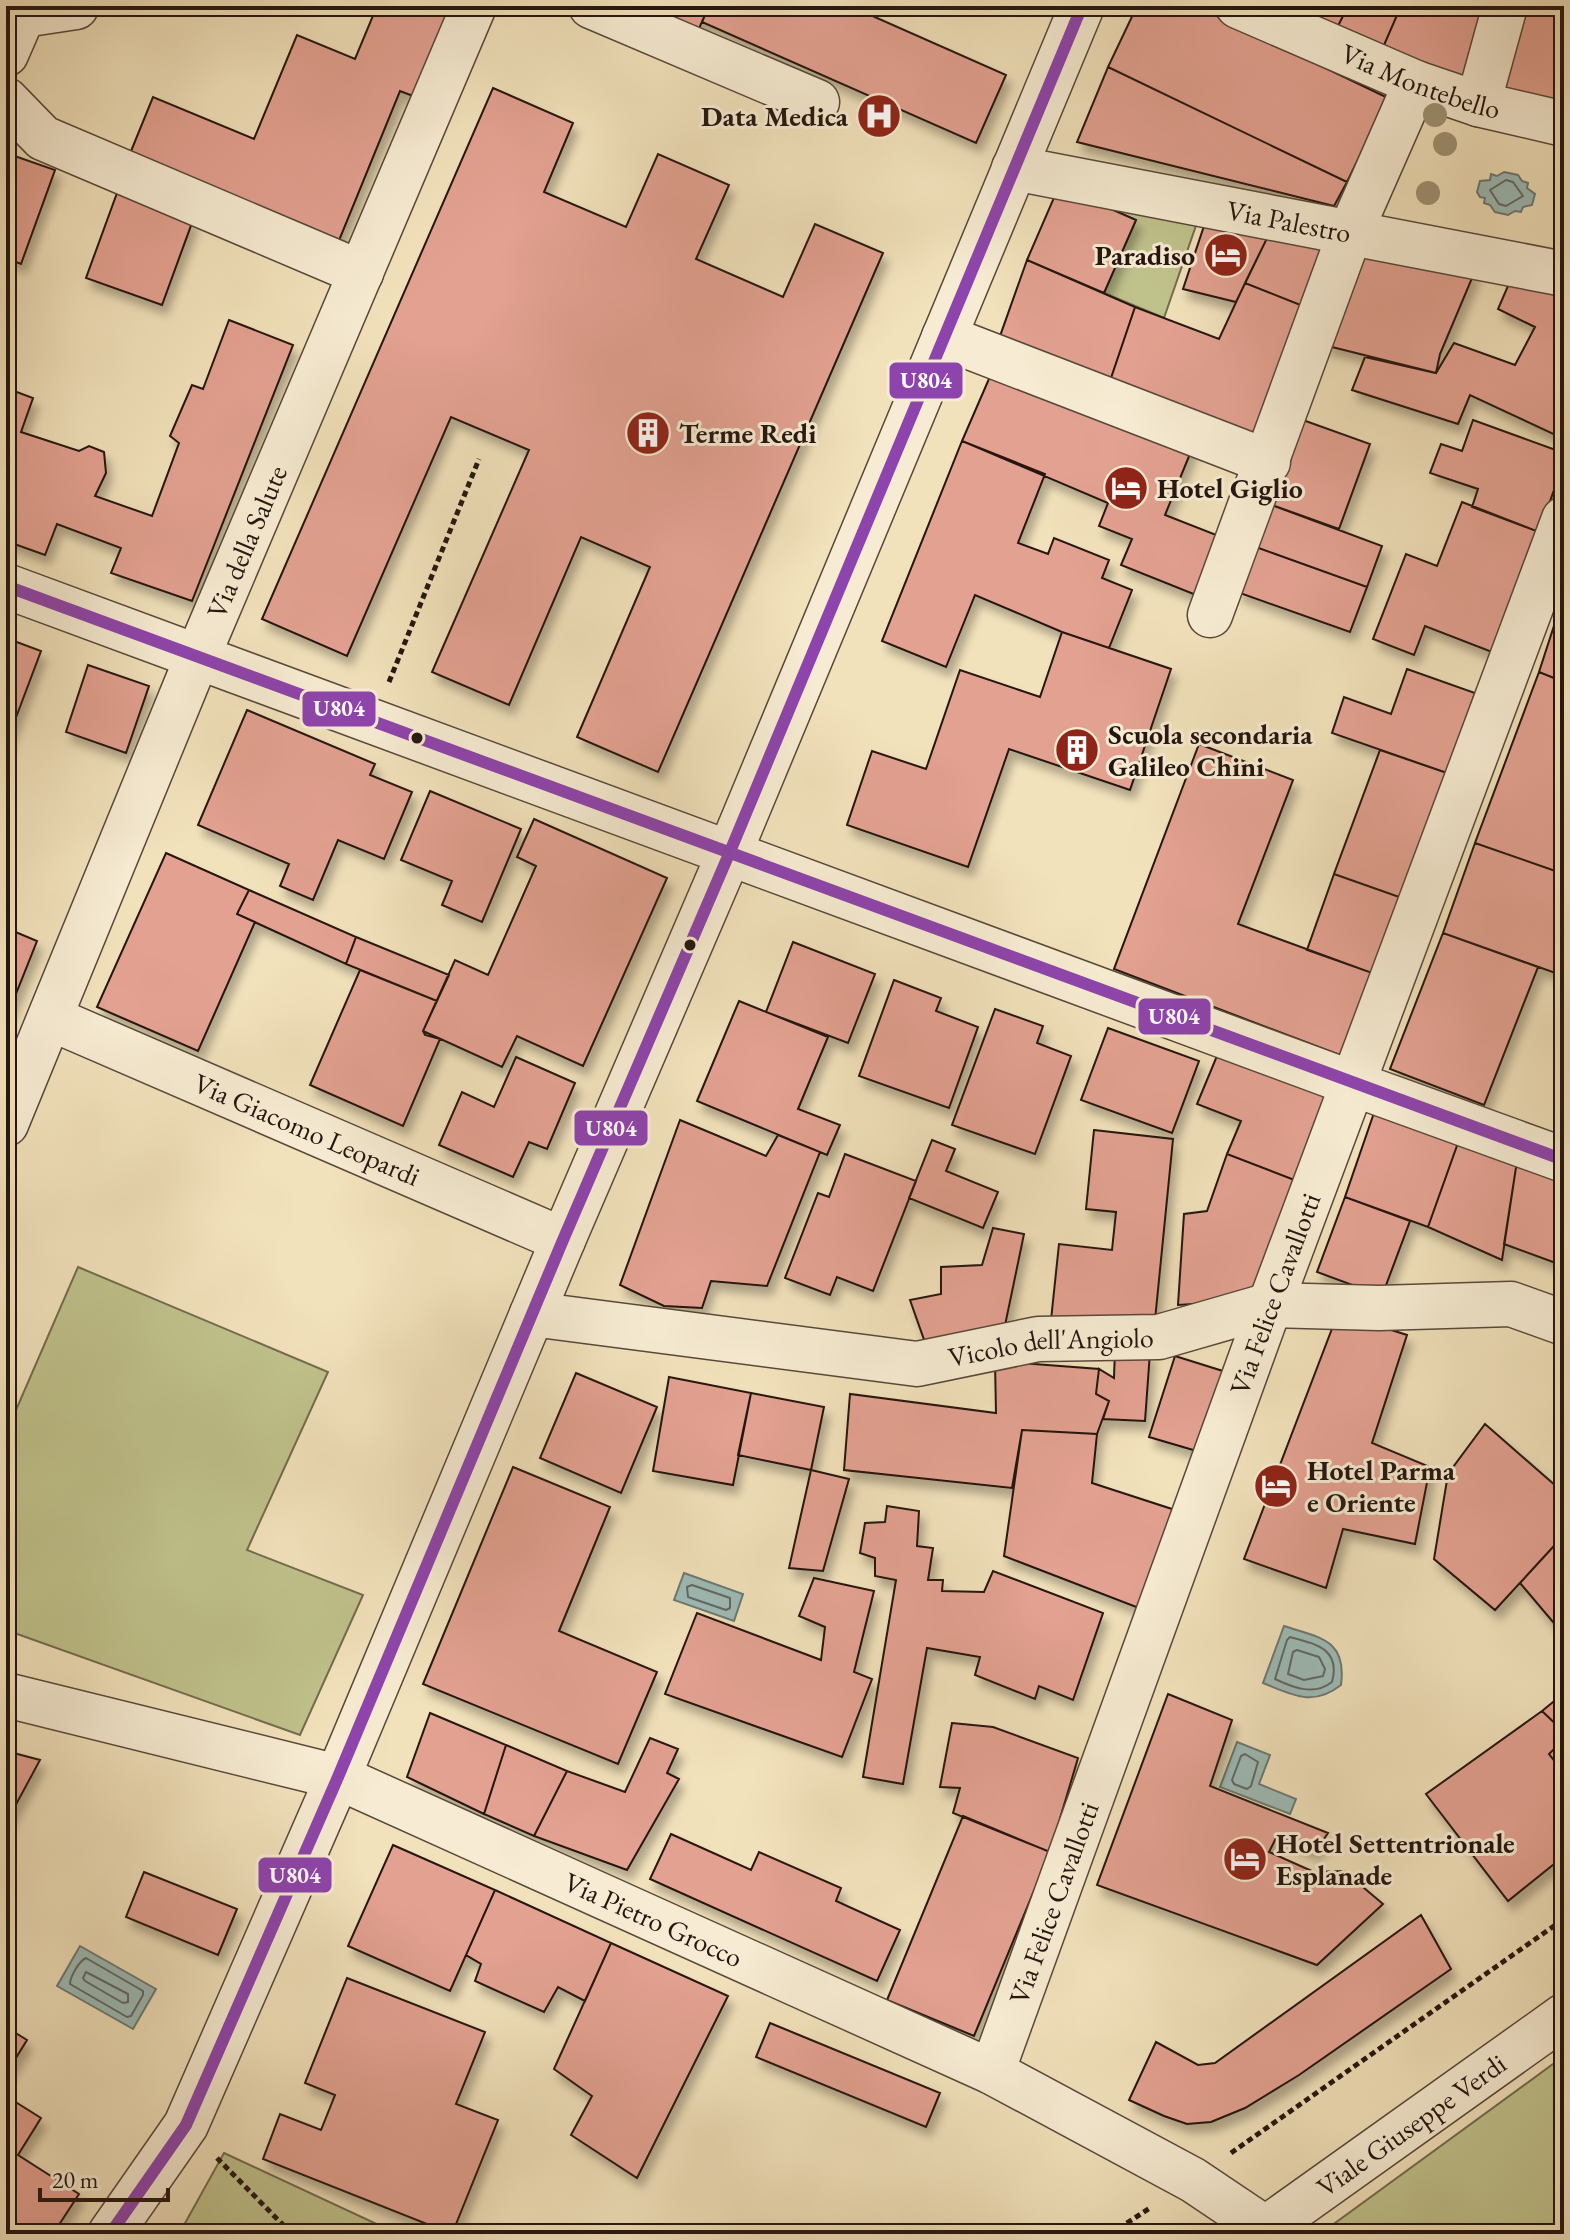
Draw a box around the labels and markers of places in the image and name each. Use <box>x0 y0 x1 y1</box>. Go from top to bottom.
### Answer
hospital icon: Data Medica <box>855 92 903 140</box>
place label: Data Medica <box>701 98 849 134</box>
hotel icon: Paradiso <box>1202 231 1250 279</box>
place label: Paradiso <box>1095 237 1195 273</box>
building icon: Terme Redi <box>624 409 672 457</box>
place label: Terme Redi <box>679 415 817 451</box>
hotel icon: Hotel Giglio <box>1102 464 1150 512</box>
place label: Hotel Giglio <box>1157 470 1303 506</box>
place label: Scuola secondaria Galileo Chini <box>1108 716 1313 784</box>
building icon: Scuola secondaria Galileo Chini <box>1053 726 1101 774</box>
unlabelled marker <box>409 730 425 746</box>
unlabelled marker <box>682 937 698 953</box>
place label: Hotel Parma e Oriente <box>1307 1452 1456 1520</box>
hotel icon: Hotel Parma e Oriente <box>1252 1462 1300 1510</box>
place label: Hotel Settentrionale Esplanade <box>1276 1825 1515 1893</box>
hotel icon: Hotel Settentrionale Esplanade <box>1221 1835 1269 1883</box>

